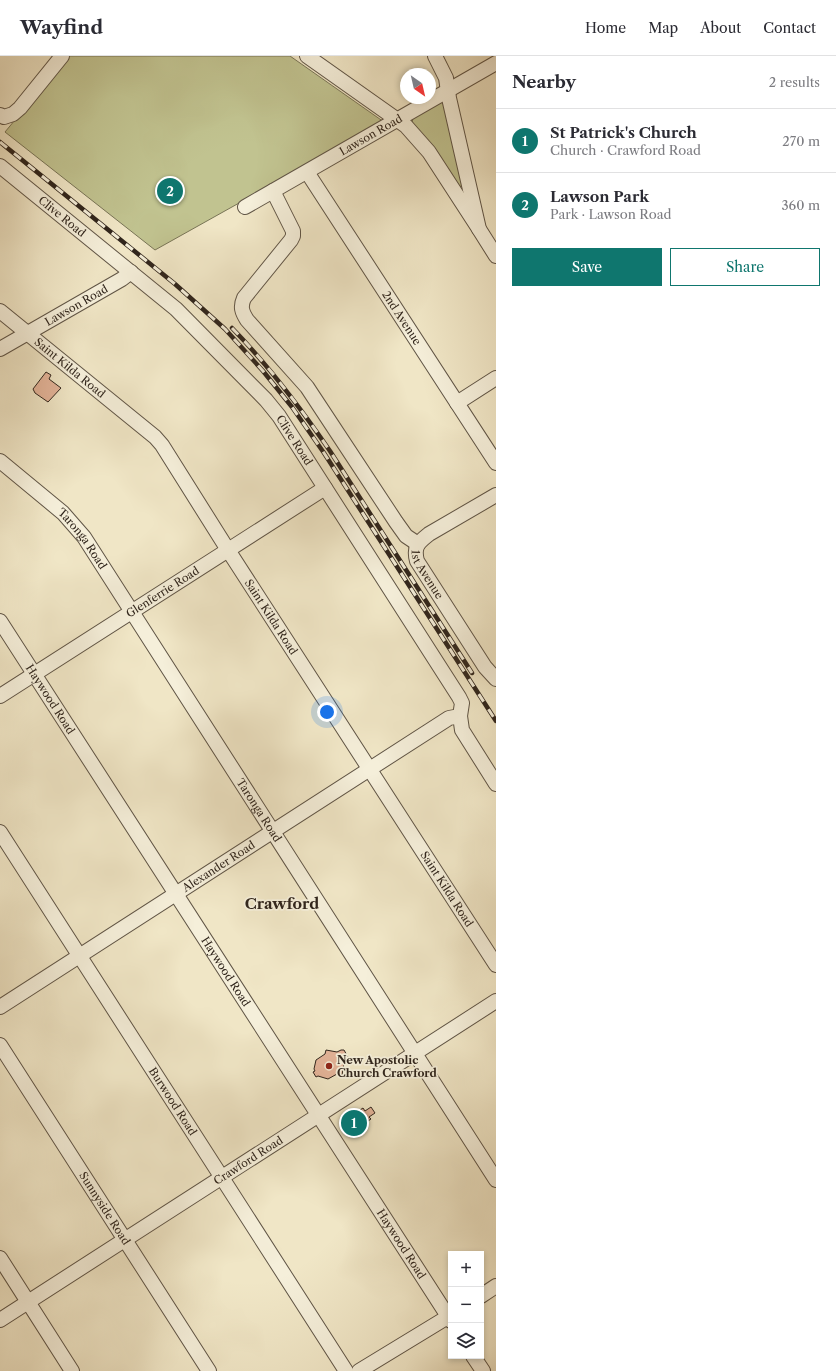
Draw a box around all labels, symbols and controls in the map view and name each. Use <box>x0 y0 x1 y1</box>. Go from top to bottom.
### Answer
text: Wayfind <box>20 16 103 39</box>
text: Home <box>585 19 626 37</box>
text: Map <box>648 19 678 37</box>
text: About <box>700 19 741 37</box>
text: Contact <box>763 19 816 37</box>
north arrow <box>400 68 436 104</box>
text: Nearby <box>512 72 576 92</box>
text: 2 results <box>769 74 820 90</box>
street label: Lawson Road <box>337 111 405 158</box>
text: St Patrick's Church <box>550 123 697 142</box>
text: 1 <box>522 133 528 149</box>
text: 270 m <box>782 133 820 149</box>
text: Church · Crawford Road <box>550 142 701 158</box>
pin: 2 <box>157 176 183 206</box>
text: Lawson Park <box>550 187 649 206</box>
street label: Clive Road <box>36 193 89 240</box>
text: 2 <box>521 197 529 213</box>
text: 360 m <box>781 197 820 213</box>
text: Park · Lawson Road <box>550 206 671 222</box>
button: Save <box>512 248 662 286</box>
button: Share <box>670 248 820 286</box>
street label: Lawson Road <box>42 282 111 329</box>
street label: 2nd Avenue <box>379 288 424 348</box>
street label: Saint Kilda Road <box>32 335 108 401</box>
street label: Clive Road <box>273 412 316 468</box>
street label: Taronga Road <box>55 505 110 572</box>
street label: 1st Avenue <box>409 550 446 602</box>
street label: Glenferrie Road <box>123 563 202 621</box>
street label: Saint Kilda Road <box>242 576 301 658</box>
street label: Haywood Road <box>23 662 78 737</box>
your location <box>317 702 337 722</box>
street label: Taronga Road <box>234 776 285 845</box>
street label: Alexander Road <box>179 838 258 895</box>
street label: Saint Kilda Road <box>417 849 477 930</box>
district label: Crawford <box>245 894 319 913</box>
street label: Haywood Road <box>198 934 254 1009</box>
place label: New Apostolic Church Crawford <box>337 1053 438 1080</box>
marker: New Apostolic Church Crawford <box>324 1061 334 1071</box>
street label: Burwood Road <box>146 1065 200 1138</box>
pin: 1 <box>341 1108 367 1138</box>
street label: Crawford Road <box>211 1133 286 1188</box>
street label: Sunnyside Road <box>76 1169 133 1248</box>
street label: Haywood Road <box>374 1206 429 1282</box>
map controls <box>448 1251 484 1359</box>
button: + <box>448 1251 484 1287</box>
button: − <box>448 1287 484 1323</box>
button: layers <box>448 1323 484 1359</box>

